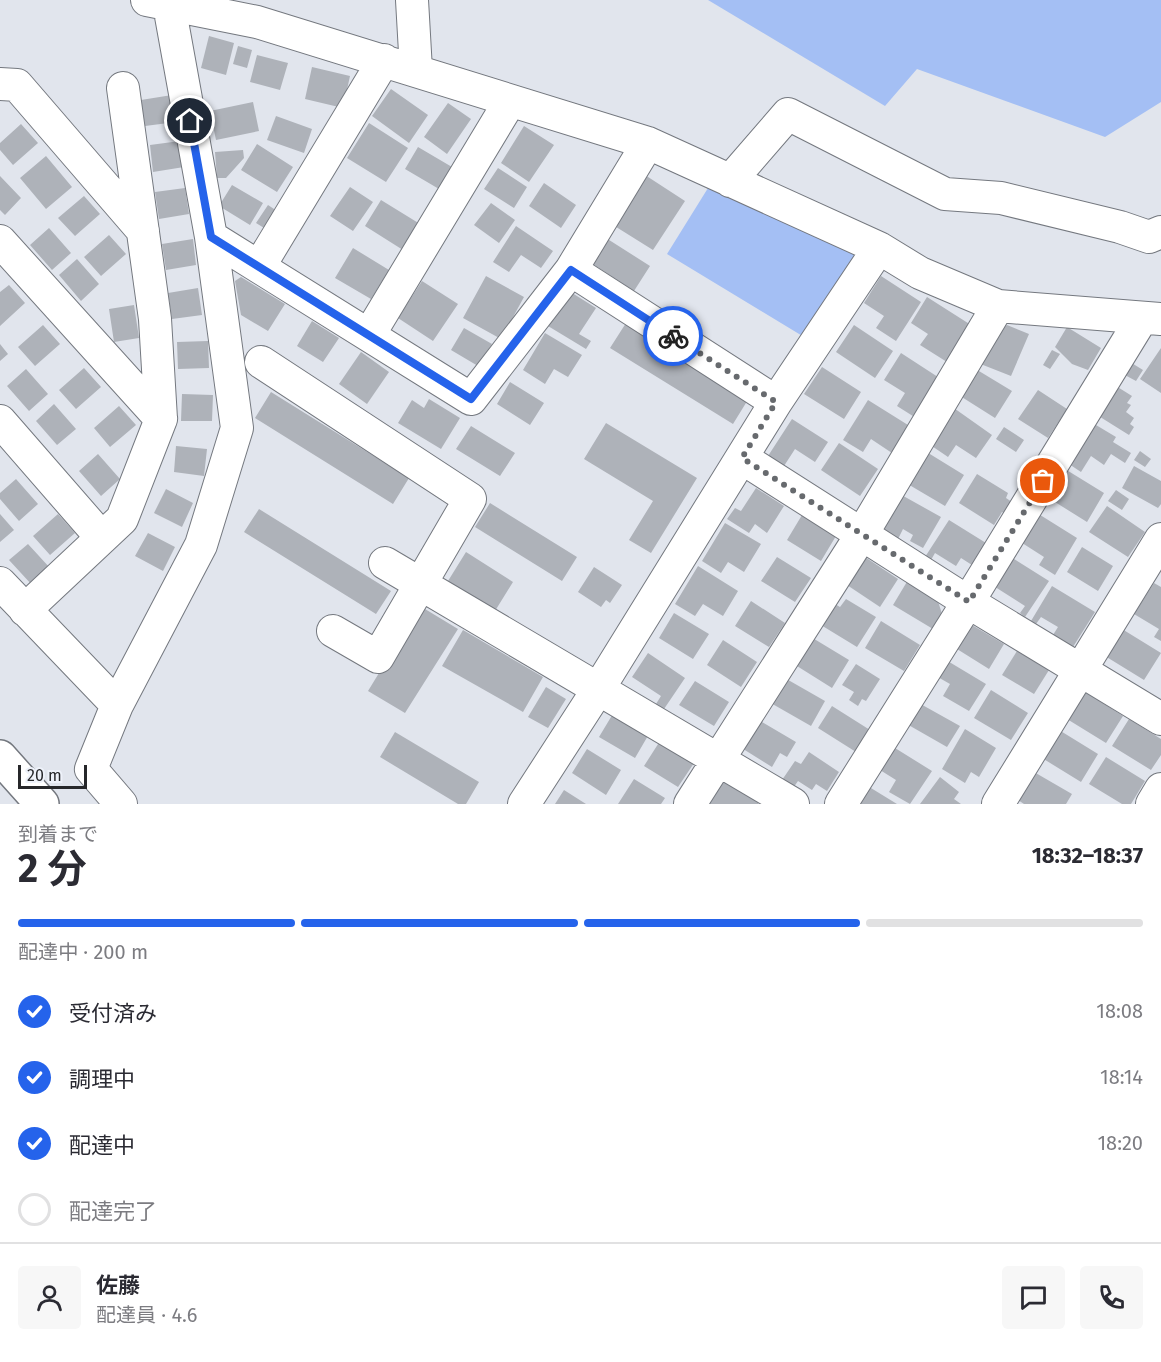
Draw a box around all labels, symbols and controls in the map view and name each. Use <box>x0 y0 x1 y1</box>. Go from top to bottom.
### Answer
pin <box>164 95 215 146</box>
icon: home <box>173 104 206 137</box>
courier <box>643 306 703 366</box>
icon: bike <box>657 320 690 353</box>
pin <box>1017 455 1068 506</box>
icon: bag <box>1026 464 1059 497</box>
scale bar <box>18 762 87 790</box>
text: 20 m <box>27 766 62 785</box>
text: 到着まで <box>18 822 98 846</box>
text: 18:32–18:37 <box>1032 842 1143 869</box>
text: 2 分 <box>18 846 86 892</box>
text: 配達中 · 200 m <box>18 940 148 964</box>
icon: check <box>18 995 51 1028</box>
text: 18:08 <box>1096 999 1143 1023</box>
text: 受付済み <box>69 1000 157 1027</box>
icon: check <box>18 1061 51 1094</box>
text: 18:14 <box>1100 1065 1143 1089</box>
text: 調理中 <box>69 1066 135 1093</box>
icon: check <box>18 1127 51 1160</box>
text: 18:20 <box>1097 1131 1143 1155</box>
text: 配達中 <box>69 1132 135 1159</box>
text: 配達完了 <box>69 1198 157 1225</box>
button: person <box>18 1266 81 1329</box>
button: chat <box>1002 1266 1065 1329</box>
button: phone <box>1080 1266 1143 1329</box>
text: 佐藤 <box>96 1272 140 1299</box>
text: 配達員 · 4.6 <box>96 1303 197 1327</box>

